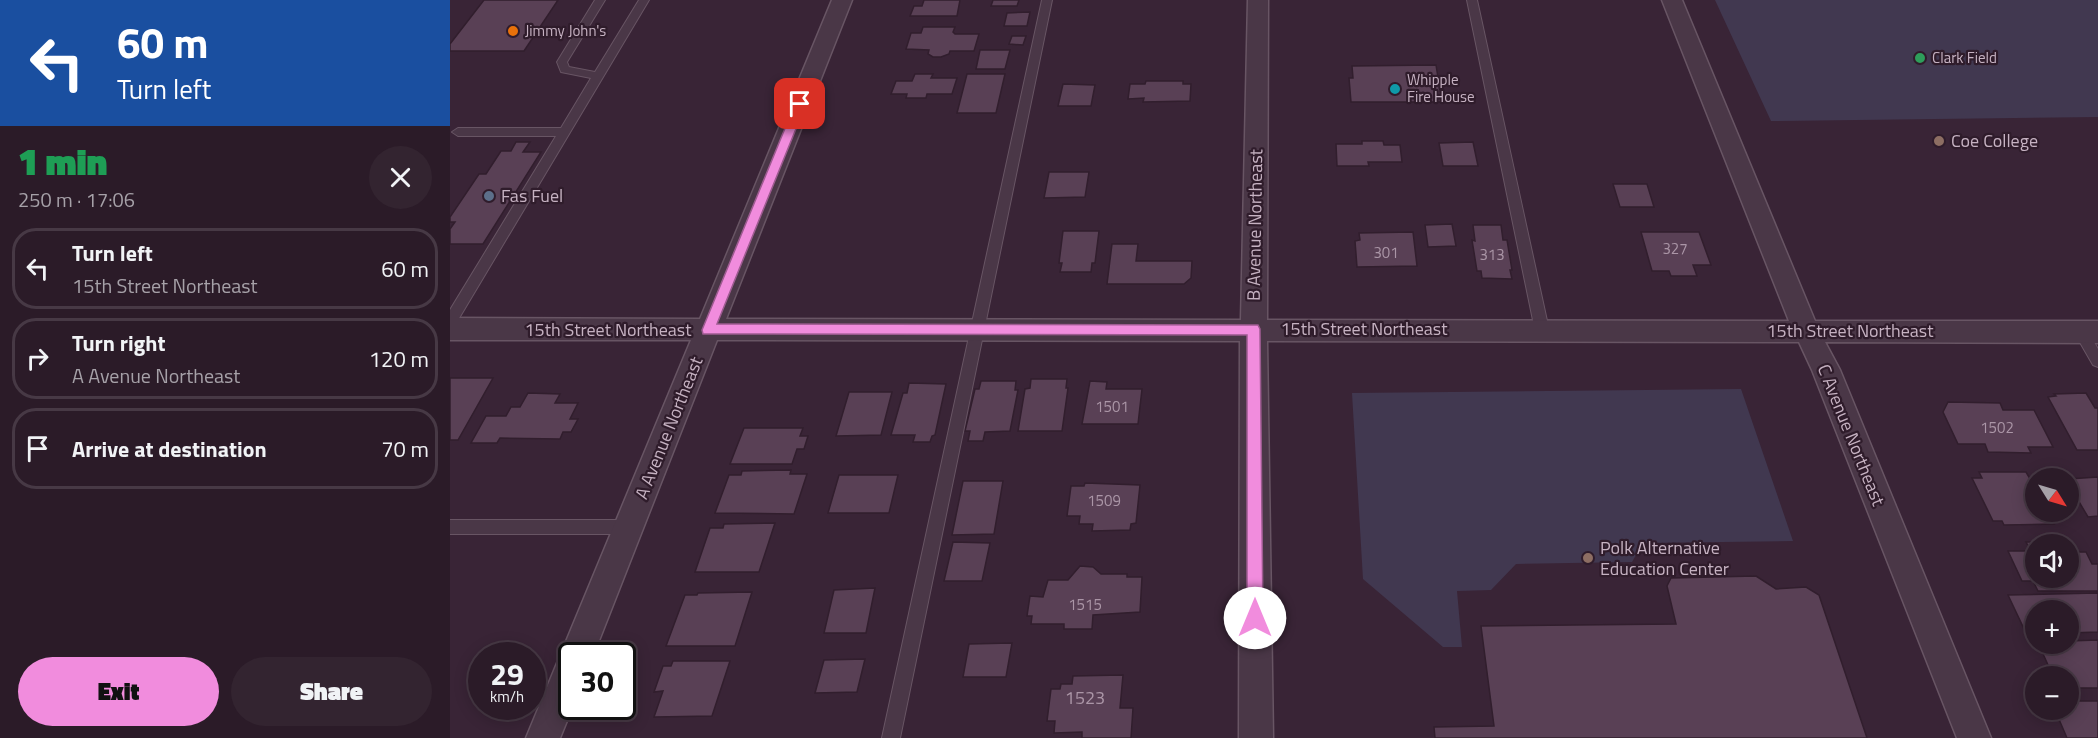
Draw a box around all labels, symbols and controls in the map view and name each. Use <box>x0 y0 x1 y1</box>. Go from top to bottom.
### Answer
text: 60 m <box>117 10 209 74</box>
place label: Jimmy John's <box>525 19 606 42</box>
icon: left <box>18 24 96 102</box>
marker: Jimmy John's <box>506 24 520 38</box>
place label: Clark Field <box>1932 46 1997 69</box>
marker: Clark Field <box>1913 51 1927 65</box>
text: Turn left <box>117 68 211 109</box>
place label: Whipple Fire House <box>1407 68 1475 108</box>
pin <box>774 78 825 129</box>
marker: Whipple Fire House <box>1388 82 1402 96</box>
icon: arrive <box>783 87 816 120</box>
place label: Coe College <box>1951 127 2038 154</box>
text: 1 min <box>18 134 107 189</box>
marker: Coe College <box>1932 134 1946 148</box>
button: close <box>369 146 432 209</box>
street label: B Avenue Northeast <box>1240 148 1269 301</box>
place label: Fas Fuel <box>501 182 563 209</box>
text: 250 m · 17:06 <box>18 184 135 215</box>
marker: Fas Fuel <box>482 189 496 203</box>
text: Turn left <box>72 236 153 270</box>
house number: 327 <box>1662 237 1688 260</box>
house number: 301 <box>1373 241 1399 264</box>
house number: 313 <box>1479 243 1505 266</box>
icon: left <box>21 252 54 285</box>
text: 60 m <box>381 252 429 286</box>
text: 15th Street Northeast <box>72 270 258 301</box>
street label: 15th Street Northeast <box>1280 315 1448 342</box>
street label: 15th Street Northeast <box>524 316 692 343</box>
street label: 15th Street Northeast <box>1766 317 1934 344</box>
text: Turn right <box>72 326 166 360</box>
icon: right <box>21 342 54 375</box>
text: 120 m <box>369 342 429 376</box>
street label: A Avenue Northeast <box>628 352 710 503</box>
text: A Avenue Northeast <box>72 360 240 391</box>
street label: C Avenue Northeast <box>1811 360 1892 510</box>
house number: 1501 <box>1095 395 1129 418</box>
house number: 1502 <box>1980 416 2014 439</box>
icon: arrive <box>21 432 54 465</box>
text: Arrive at destination <box>72 432 267 466</box>
text: 70 m <box>381 432 429 466</box>
north arrow <box>2025 468 2079 522</box>
map controls <box>2025 468 2079 720</box>
house number: 1509 <box>1087 489 1121 512</box>
place label: Polk Alternative Education Center <box>1600 534 1729 582</box>
button: sound <box>2025 534 2079 588</box>
marker: Polk Alternative Education Center <box>1581 551 1595 565</box>
position arrow <box>1223 586 1287 650</box>
house number: 1515 <box>1068 593 1102 616</box>
button: + <box>2025 600 2079 654</box>
speed limit sign: 30 <box>558 642 636 720</box>
text: 29 <box>490 651 524 697</box>
button: Exit <box>18 657 219 726</box>
button: Share <box>231 657 432 726</box>
button: − <box>2025 666 2079 720</box>
house number: 1523 <box>1065 684 1105 711</box>
text: km/h <box>490 685 524 708</box>

